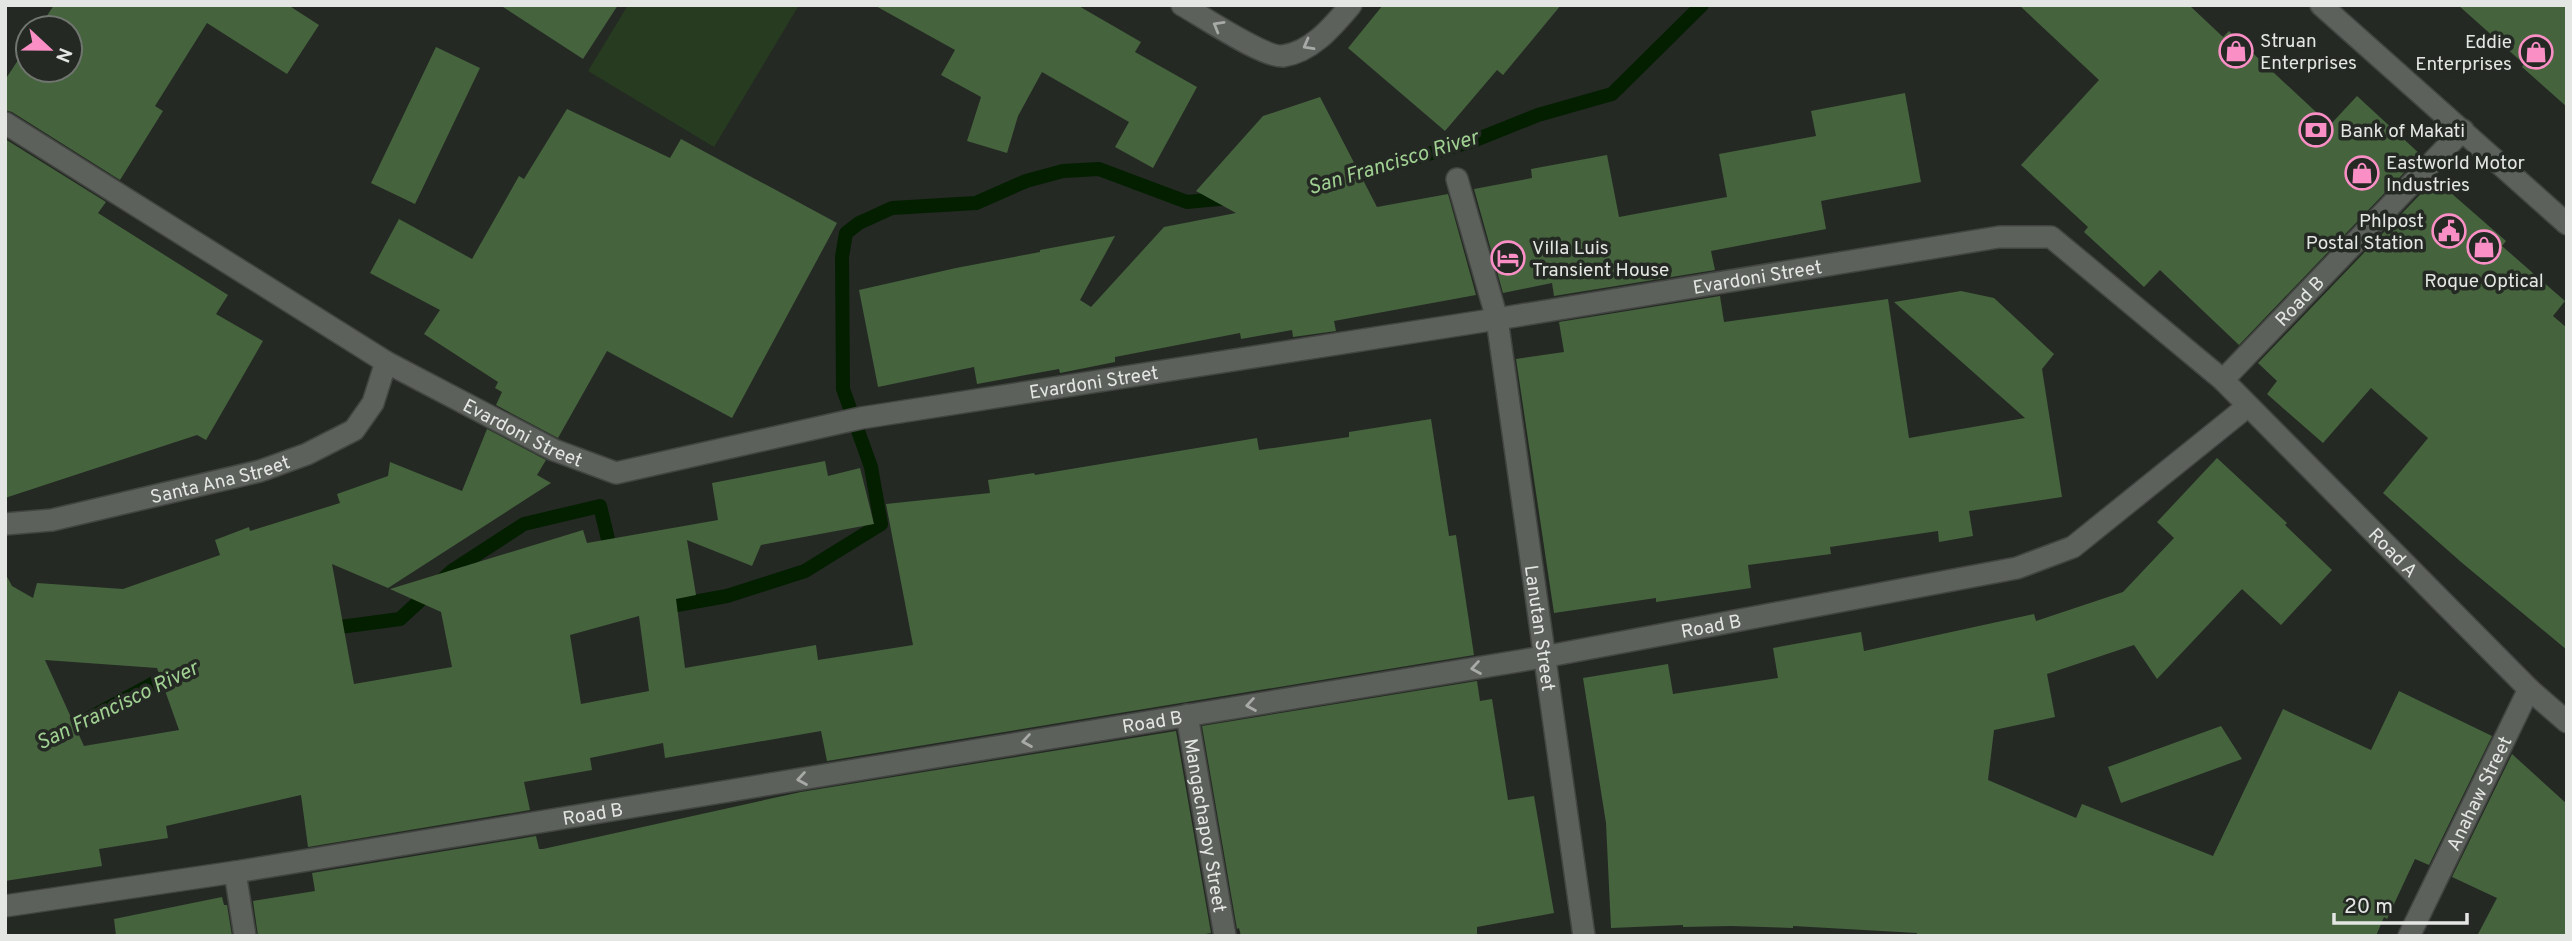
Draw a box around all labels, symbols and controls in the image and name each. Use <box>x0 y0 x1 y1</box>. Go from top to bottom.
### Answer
north arrow <box>14 14 84 84</box>
one-way arrow <box>1212 21 1225 34</box>
place label: Struan Enterprises <box>2260 30 2357 76</box>
place label: Eddie Enterprises <box>2415 31 2512 77</box>
shop icon: Struan Enterprises <box>2217 32 2255 70</box>
shop icon: Eddie Enterprises <box>2517 33 2555 71</box>
one-way arrow <box>1302 36 1315 50</box>
text: N <box>49 44 77 65</box>
bank icon: Bank of Makati <box>2297 111 2335 149</box>
place label: Bank of Makati <box>2340 120 2465 144</box>
water label: San Francisco River <box>1305 124 1484 202</box>
place label: Eastworld Motor Industries <box>2386 152 2525 198</box>
shop icon: Eastworld Motor Industries <box>2343 154 2381 192</box>
place label: Phlpost Postal Station <box>2306 210 2424 256</box>
public building icon: Phlpost Postal Station <box>2430 212 2468 250</box>
shop icon: Roque Optical <box>2465 228 2503 266</box>
place label: Villa Luis Transient House <box>1532 237 1669 283</box>
hotel icon: Villa Luis Transient House <box>1489 239 1527 277</box>
street label: Evardoni Street <box>1691 256 1824 301</box>
place label: Roque Optical <box>2424 270 2544 294</box>
street label: Road B <box>2271 272 2330 332</box>
street label: Evardoni Street <box>1028 362 1160 406</box>
street label: Evardoni Street <box>458 394 585 474</box>
street label: Santa Ana Street <box>148 451 294 510</box>
street label: Road A <box>2362 524 2422 584</box>
street label: Lanutan Street <box>1518 564 1559 693</box>
street label: Road B <box>1679 610 1744 645</box>
water label: San Francisco River <box>32 655 205 757</box>
one-way arrow <box>1470 660 1481 675</box>
one-way arrow <box>1245 697 1257 712</box>
street label: Road B <box>1120 706 1185 740</box>
one-way arrow <box>1021 733 1032 748</box>
street label: Anahaw Street <box>2442 733 2518 855</box>
street label: Mangachapoy Street <box>1177 737 1231 915</box>
one-way arrow <box>796 771 808 786</box>
street label: Road B <box>561 798 625 832</box>
scale bar <box>2334 881 2467 925</box>
text: 20 m <box>2344 894 2393 921</box>

